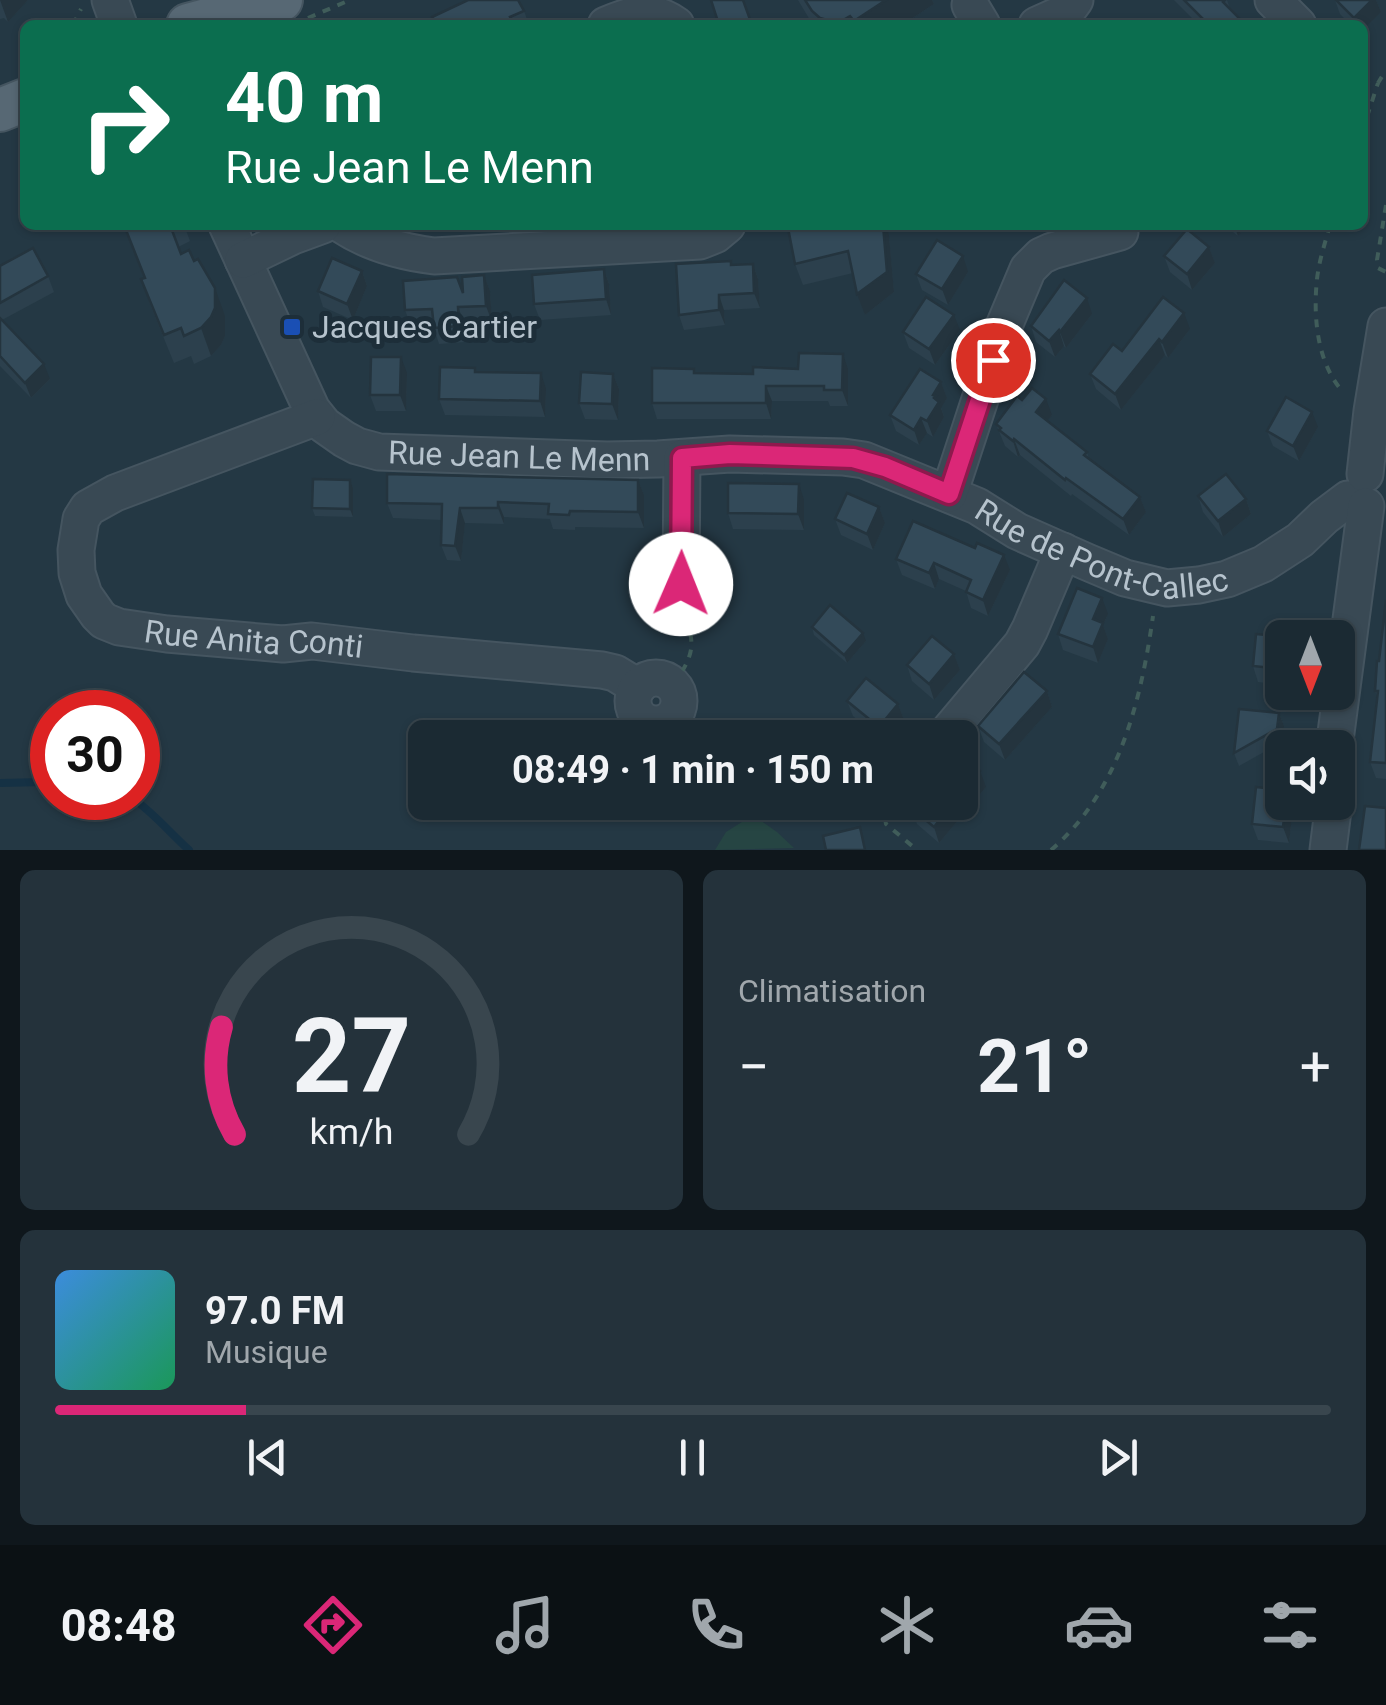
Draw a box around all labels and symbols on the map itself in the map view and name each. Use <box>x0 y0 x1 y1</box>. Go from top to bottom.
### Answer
place label: Jacques Cartier <box>312 308 537 346</box>
marker: Jacques Cartier <box>281 316 303 338</box>
pin <box>951 318 1036 403</box>
street label: Rue Jean Le Menn <box>387 433 651 479</box>
street label: Rue de Pont-Callec <box>968 491 1232 607</box>
position arrow <box>629 532 733 636</box>
street label: Rue Anita Conti <box>142 612 365 666</box>
north arrow <box>1265 620 1355 710</box>
speed limit sign: 30 <box>30 690 160 820</box>

